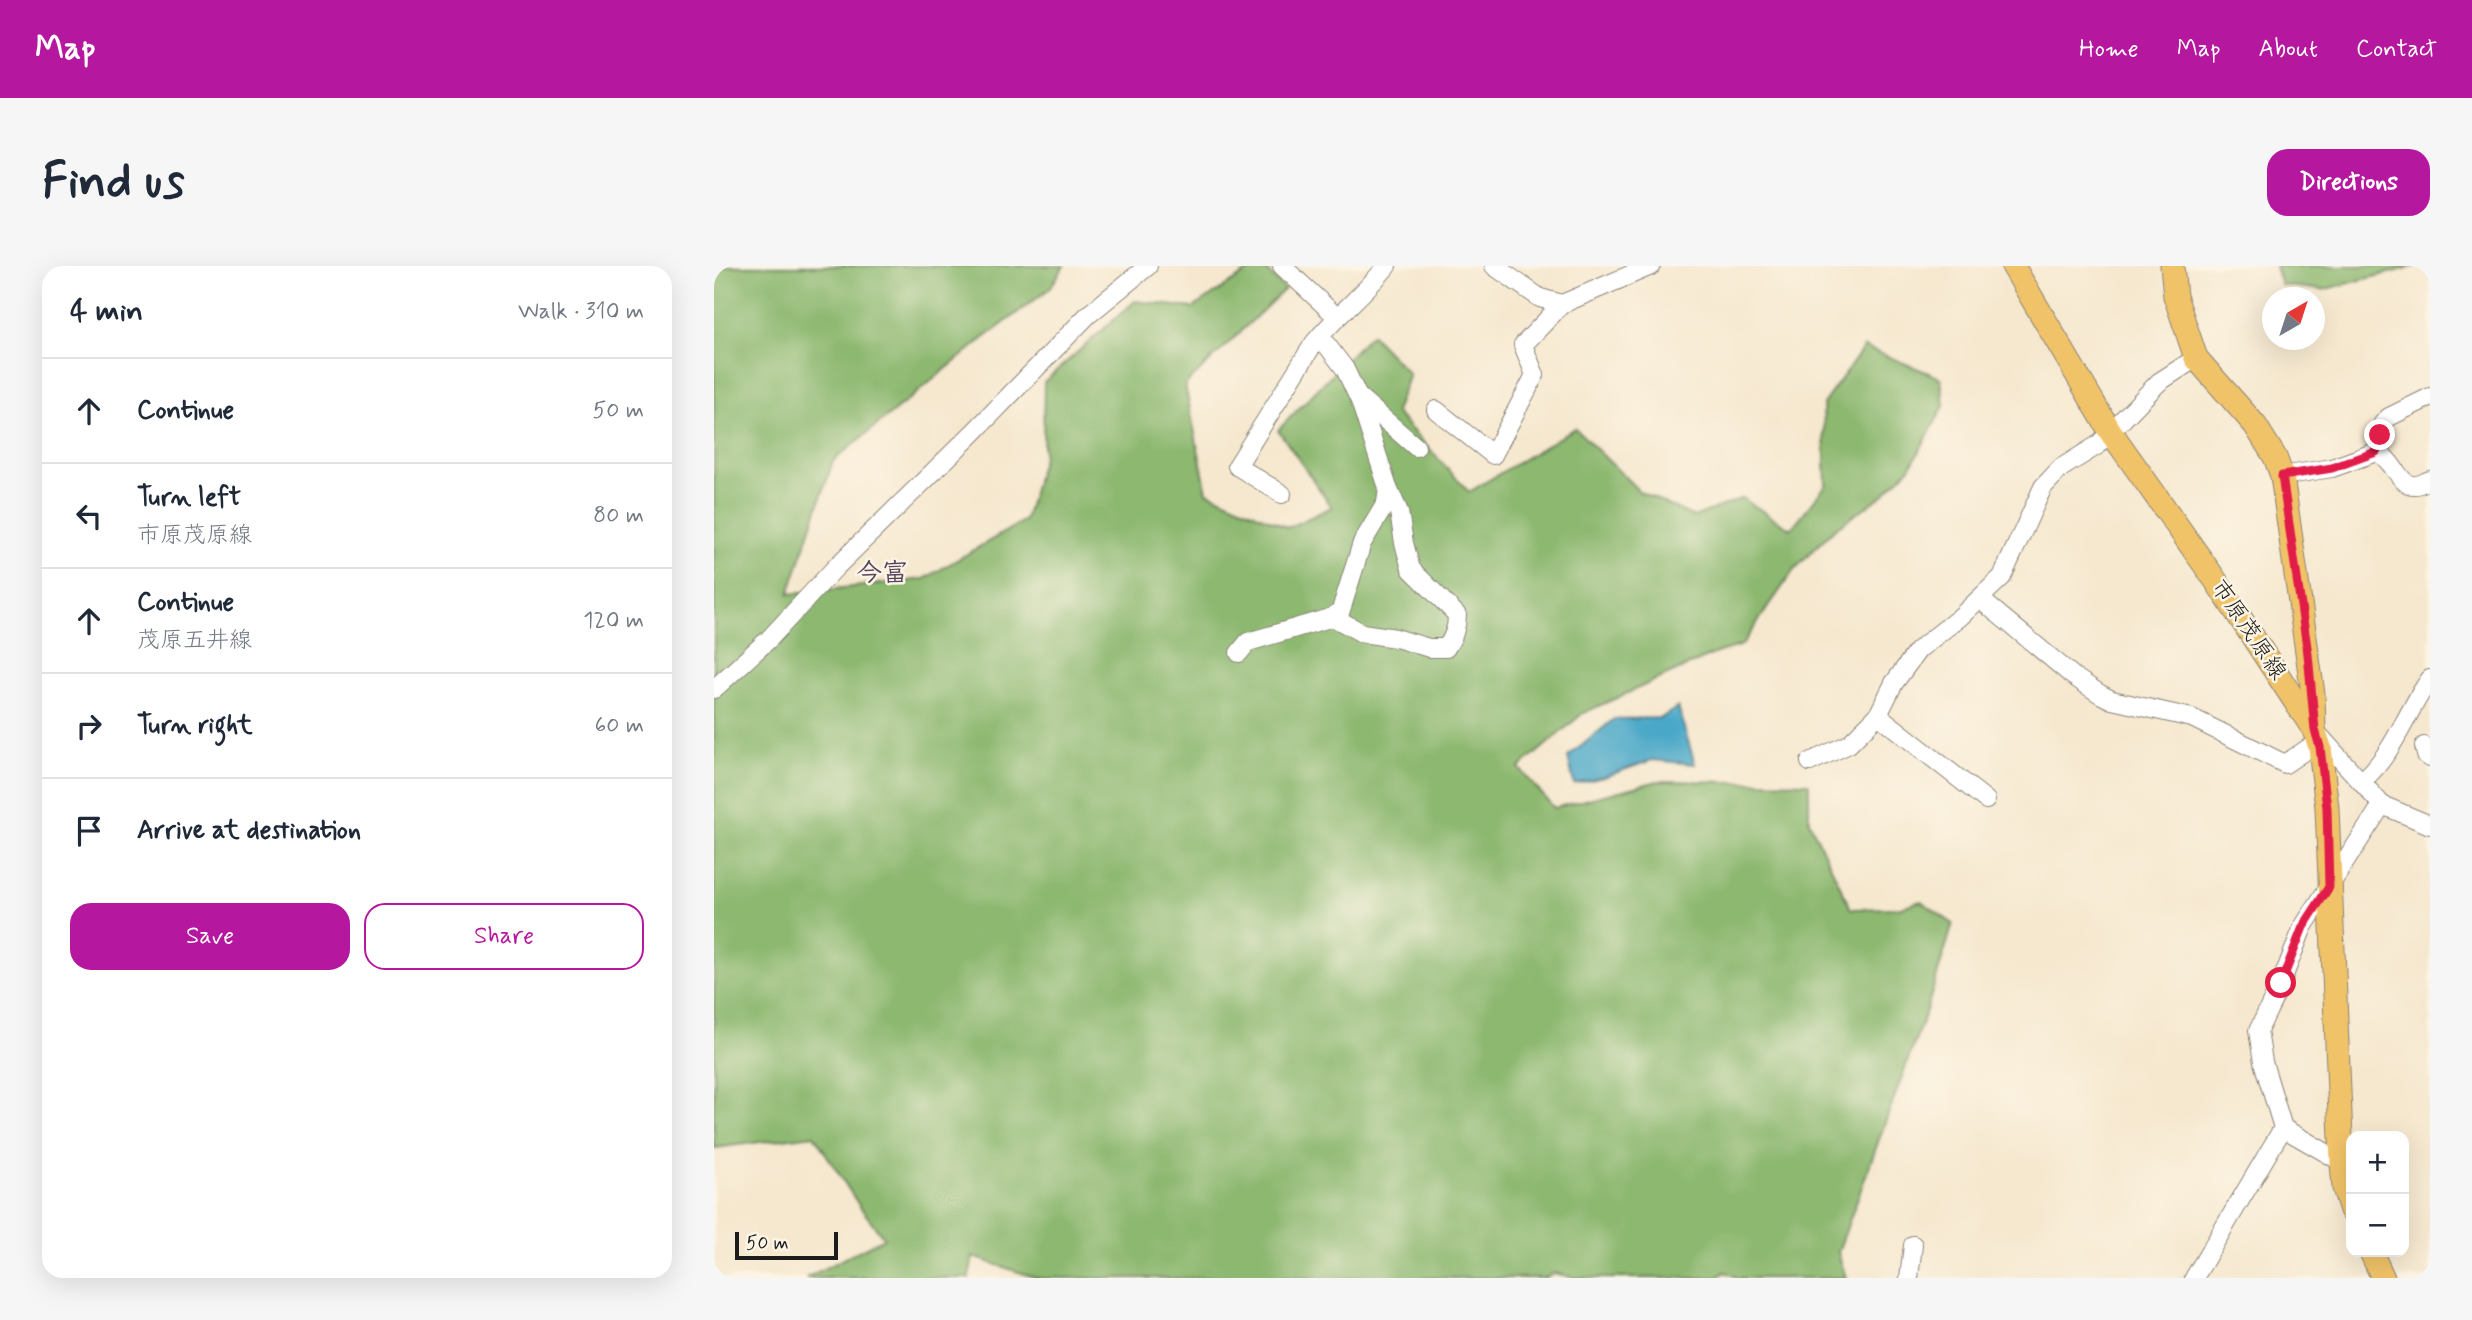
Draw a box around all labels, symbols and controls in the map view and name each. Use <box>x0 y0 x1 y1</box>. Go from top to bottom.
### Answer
text: Map <box>35 27 95 71</box>
text: Home <box>2079 34 2139 65</box>
text: Map <box>2177 34 2221 65</box>
text: About <box>2259 34 2318 65</box>
text: Contact <box>2356 34 2437 65</box>
button: Directions <box>2267 149 2430 216</box>
text: Find us <box>42 150 185 215</box>
north arrow <box>2262 287 2325 350</box>
text: 4 min <box>70 292 143 331</box>
text: Walk · 310 m <box>518 297 644 327</box>
icon: ahead <box>70 392 108 430</box>
text: Continue <box>137 394 234 428</box>
text: 50 m <box>593 396 644 426</box>
route end <box>2364 419 2395 450</box>
text: Turn left <box>137 481 241 515</box>
icon: left <box>70 497 108 535</box>
text: 80 m <box>593 501 644 531</box>
text: 市原茂原線 <box>137 521 252 551</box>
district label: 今富 <box>856 557 908 591</box>
street label: 市原茂原線 <box>2203 574 2293 686</box>
text: Continue <box>137 586 234 620</box>
icon: ahead <box>70 602 108 640</box>
text: 120 m <box>583 606 644 636</box>
text: 茂原五井線 <box>137 626 252 656</box>
icon: right <box>70 707 108 745</box>
text: Turn right <box>137 709 253 743</box>
text: 60 m <box>595 711 644 741</box>
icon: arrive <box>70 812 108 850</box>
text: Arrive at destination <box>137 814 361 848</box>
button: Save <box>70 903 350 970</box>
button: Share <box>364 903 644 970</box>
route start <box>2265 967 2296 998</box>
map controls <box>2346 1131 2409 1257</box>
button: + <box>2346 1131 2409 1194</box>
button: − <box>2346 1194 2409 1257</box>
scale bar <box>735 1229 838 1261</box>
text: 50 m <box>746 1231 789 1256</box>

